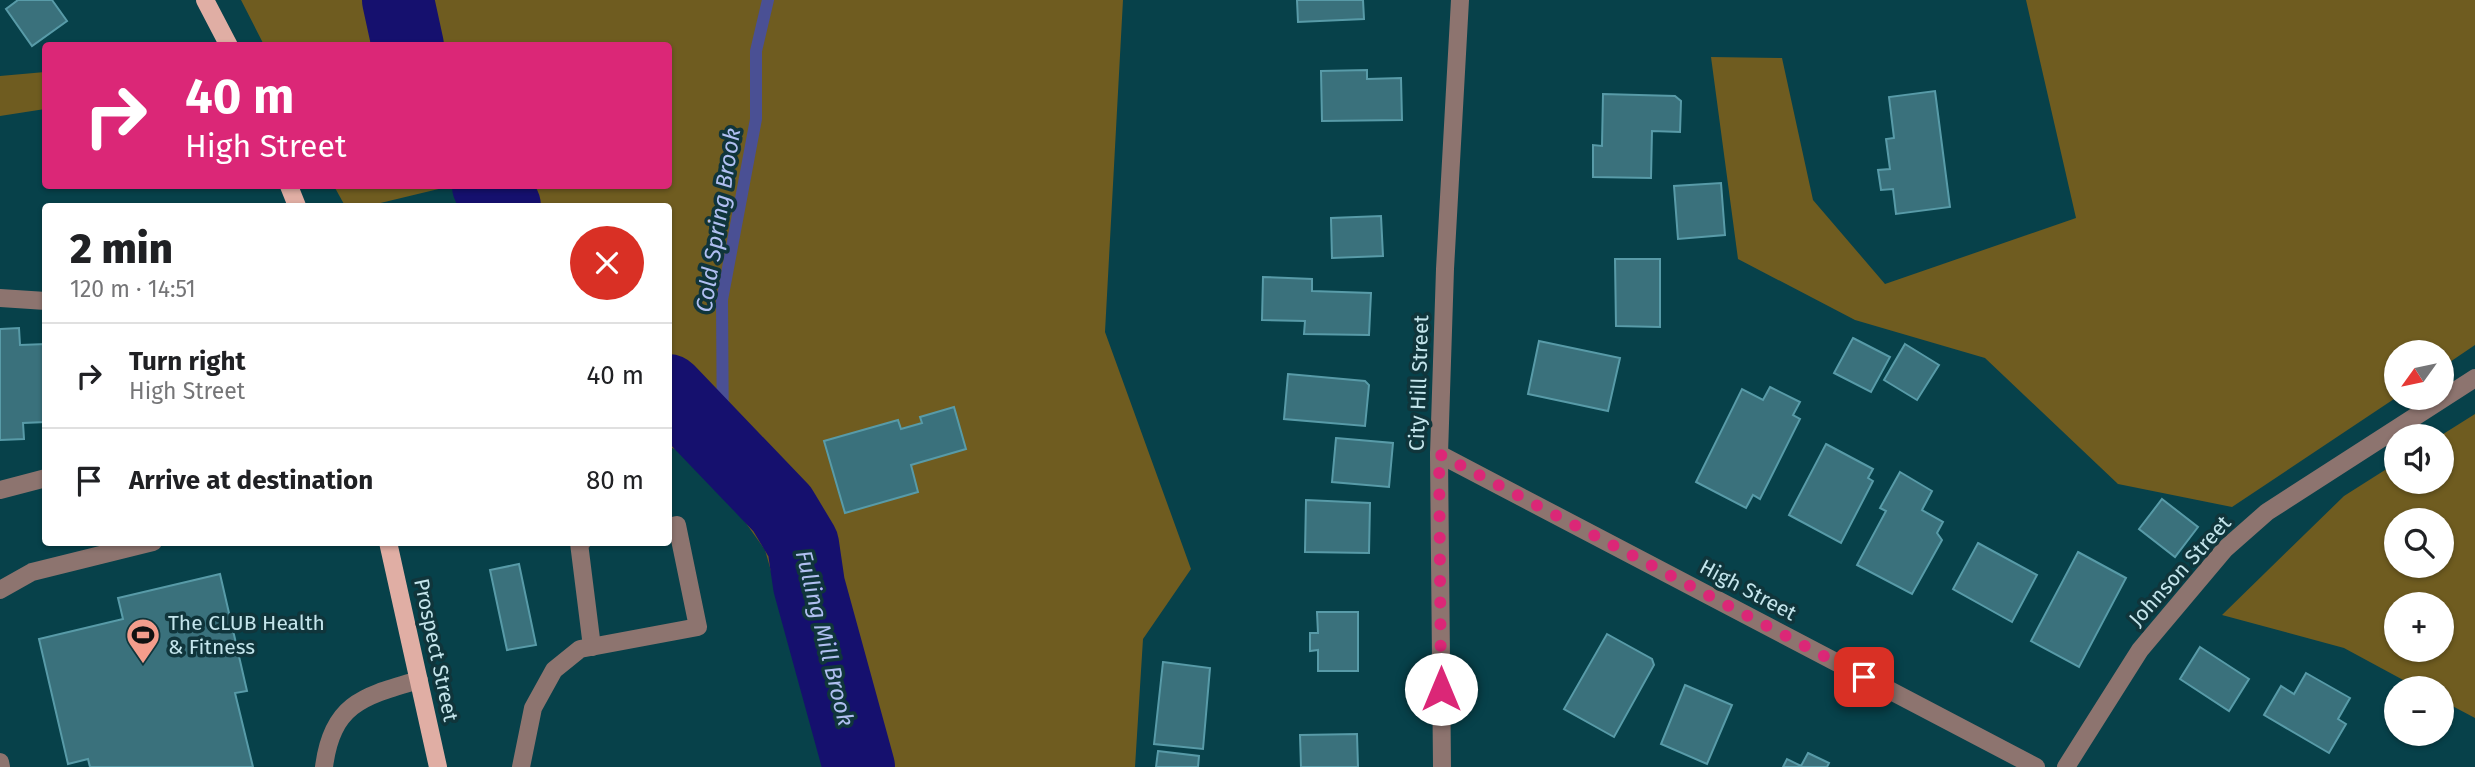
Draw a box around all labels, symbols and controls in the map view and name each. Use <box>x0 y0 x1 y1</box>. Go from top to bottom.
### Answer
text: 40 m <box>185 67 294 126</box>
icon: right <box>70 70 161 161</box>
water label: Cold Spring Brook <box>690 126 746 314</box>
text: High Street <box>185 127 346 165</box>
text: 2 min <box>70 224 173 274</box>
button: close <box>570 226 644 300</box>
text: 120 m · 14:51 <box>70 275 196 303</box>
street label: City Hill Street <box>1404 314 1434 451</box>
north arrow <box>2384 340 2454 410</box>
map controls <box>2384 340 2454 746</box>
text: Turn right <box>129 346 246 377</box>
icon: right <box>70 357 108 395</box>
text: 40 m <box>586 360 644 391</box>
text: High Street <box>129 377 245 405</box>
button: sound <box>2384 424 2454 494</box>
icon: arrive <box>70 462 108 500</box>
text: Arrive at destination <box>129 465 373 496</box>
text: 80 m <box>586 465 644 496</box>
button: search <box>2384 508 2454 578</box>
street label: Johnson Street <box>2123 510 2237 632</box>
water label: Fulling Mill Brook <box>790 547 860 729</box>
street label: High Street <box>1695 554 1801 627</box>
street label: Prospect Street <box>408 576 464 724</box>
button: + <box>2384 592 2454 662</box>
place label: The CLUB Health & Fitness <box>168 610 325 660</box>
sports icon: The CLUB Health & Fitness <box>124 616 162 665</box>
pin <box>1834 647 1894 707</box>
position arrow <box>1404 652 1478 726</box>
icon: arrive <box>1845 658 1883 696</box>
button: − <box>2384 676 2454 746</box>

